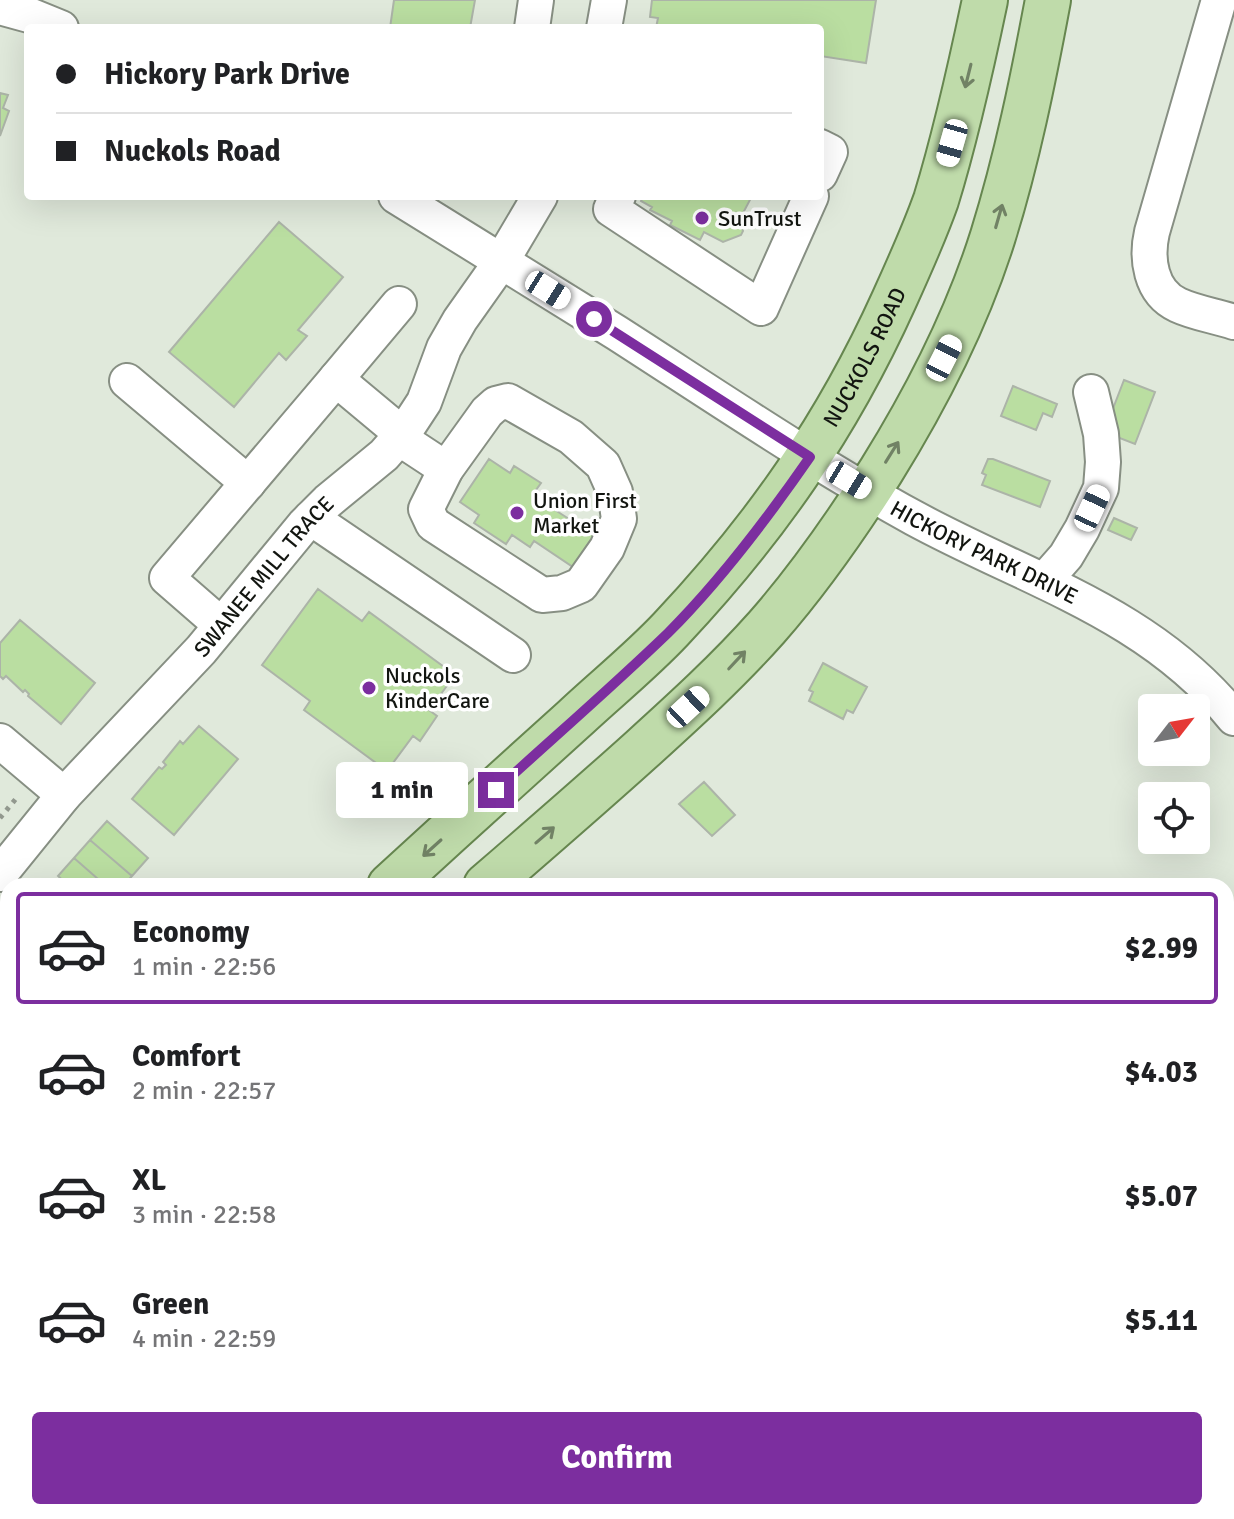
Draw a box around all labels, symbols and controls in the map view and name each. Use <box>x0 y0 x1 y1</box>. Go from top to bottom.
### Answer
text: Hickory Park Drive <box>104 56 350 93</box>
one-way arrow <box>959 63 974 88</box>
car <box>934 117 970 169</box>
text: Nuckols Road <box>104 133 281 170</box>
one-way arrow <box>993 204 1007 229</box>
place label: SunTrust <box>718 205 802 232</box>
marker: SunTrust <box>693 209 711 227</box>
car <box>521 267 575 313</box>
street label: NUCKOLS ROAD <box>817 283 912 432</box>
route start <box>576 301 612 337</box>
car <box>922 331 966 385</box>
one-way arrow <box>885 441 901 464</box>
car <box>822 457 876 503</box>
car <box>1071 481 1113 535</box>
place label: Union First Market <box>533 487 637 539</box>
street label: SWANEE MILL TRACE <box>188 490 339 662</box>
street label: HICKORY PARK DRIVE <box>886 495 1082 610</box>
marker: Union First Market <box>508 504 526 522</box>
one-way arrow <box>727 650 745 670</box>
place label: Nuckols KinderCare <box>385 662 490 714</box>
marker: Nuckols KinderCare <box>360 679 378 697</box>
car <box>662 682 714 732</box>
north arrow <box>1138 694 1210 766</box>
map controls <box>1138 694 1210 854</box>
callout: 1 min <box>336 762 468 818</box>
route end <box>478 772 514 808</box>
text: 1 min <box>371 774 433 806</box>
button: locate <box>1138 782 1210 854</box>
one-way arrow <box>534 826 554 844</box>
one-way arrow <box>422 838 442 857</box>
icon: car <box>36 912 108 984</box>
text: Economy <box>132 914 249 951</box>
text: $2.99 <box>1125 930 1198 967</box>
text: 1 min · 22:56 <box>132 951 276 983</box>
icon: car <box>36 1036 108 1108</box>
text: Comfort <box>132 1038 241 1075</box>
text: $4.03 <box>1125 1054 1198 1091</box>
text: 2 min · 22:57 <box>132 1075 276 1107</box>
icon: car <box>36 1160 108 1232</box>
text: XL <box>132 1162 166 1199</box>
text: $5.07 <box>1125 1178 1198 1215</box>
text: 3 min · 22:58 <box>132 1199 276 1231</box>
icon: car <box>36 1284 108 1356</box>
text: Green <box>132 1286 209 1323</box>
text: $5.11 <box>1125 1302 1198 1339</box>
text: 4 min · 22:59 <box>132 1323 276 1355</box>
button: Confirm <box>32 1412 1202 1504</box>

